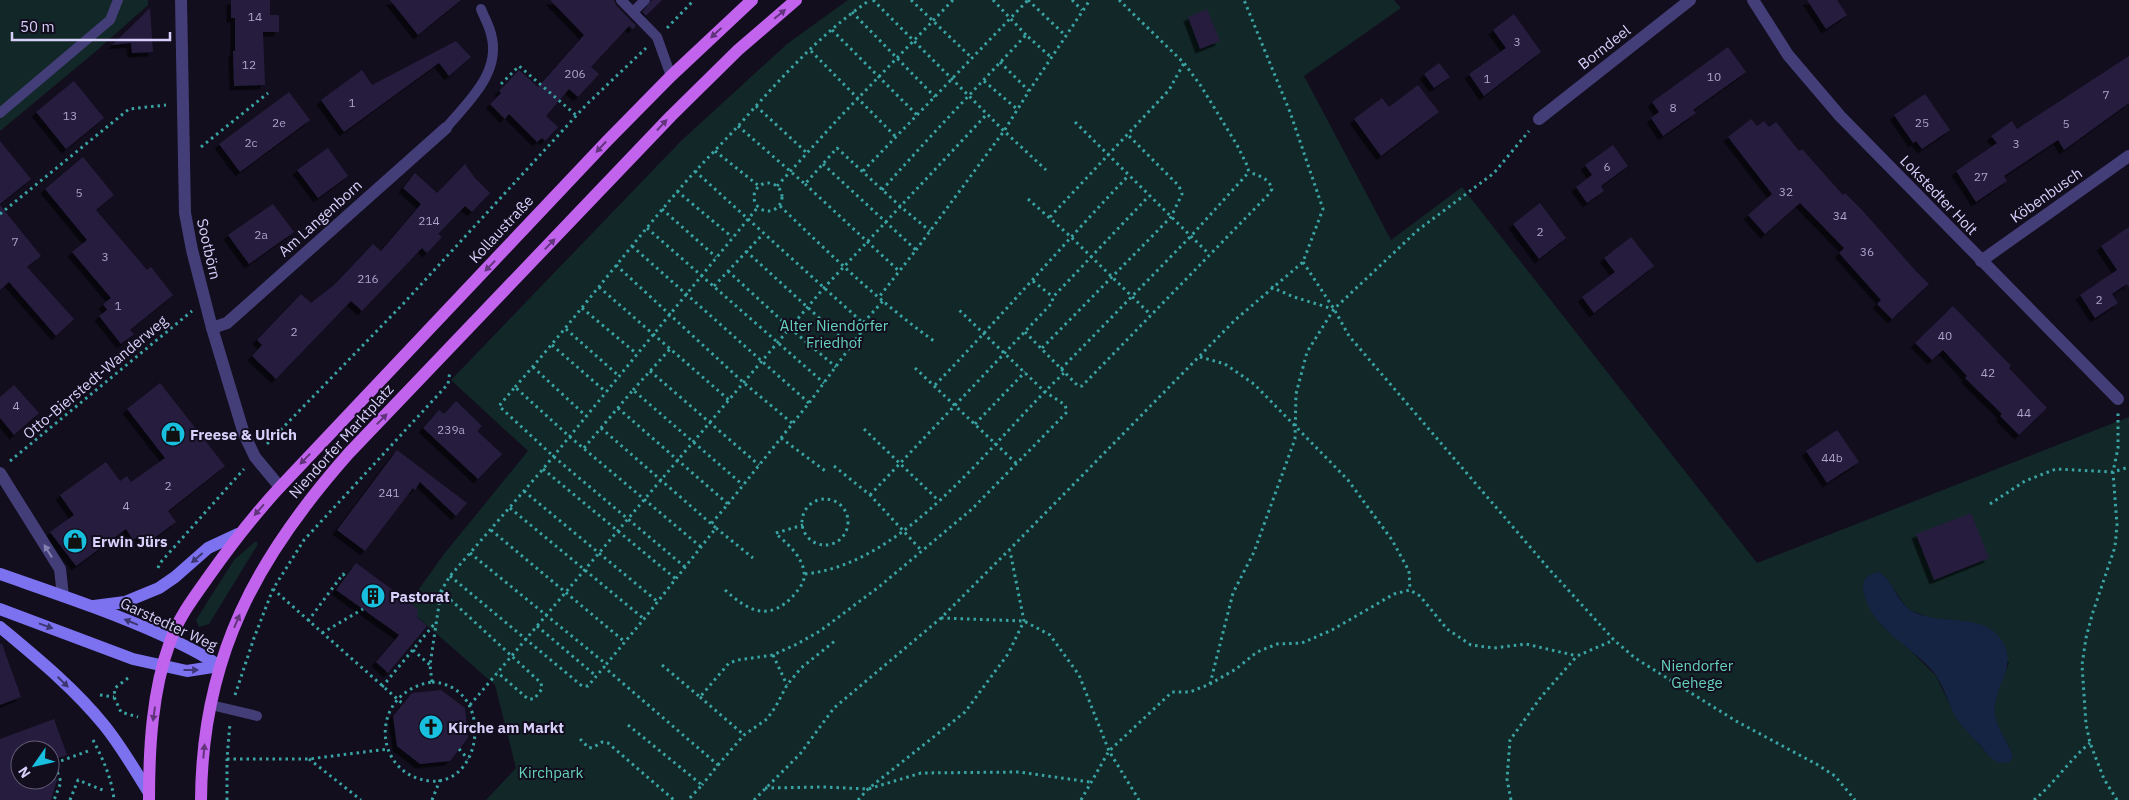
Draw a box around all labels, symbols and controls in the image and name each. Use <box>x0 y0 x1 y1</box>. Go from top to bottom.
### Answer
one-way arrow <box>773 8 786 19</box>
house number: 14 <box>248 9 262 24</box>
scale bar <box>12 10 170 42</box>
text: 50 m <box>20 17 55 36</box>
street label: Borndeel <box>1574 21 1634 73</box>
one-way arrow <box>711 27 723 39</box>
house number: 3 <box>1513 34 1521 49</box>
house number: 12 <box>242 57 256 72</box>
house number: 206 <box>564 66 586 81</box>
house number: 10 <box>1707 69 1721 84</box>
house number: 1 <box>1483 71 1491 86</box>
house number: 7 <box>2102 87 2110 102</box>
house number: 1 <box>348 95 356 110</box>
house number: 8 <box>1669 100 1677 115</box>
house number: 13 <box>63 108 77 123</box>
house number: 2e <box>272 115 286 130</box>
house number: 25 <box>1915 115 1929 130</box>
house number: 5 <box>2062 116 2070 131</box>
one-way arrow <box>656 120 668 132</box>
house number: 2c <box>244 135 258 150</box>
house number: 3 <box>2012 136 2020 151</box>
one-way arrow <box>595 141 607 153</box>
street label: Lokstedter Holt <box>1896 151 1982 239</box>
house number: 6 <box>1603 159 1611 174</box>
street label: Köbenbusch <box>2006 163 2086 227</box>
house number: 27 <box>1974 169 1988 184</box>
street label: Am Langenborn <box>274 175 366 261</box>
house number: 32 <box>1779 184 1793 199</box>
house number: 5 <box>75 185 83 200</box>
street label: Kollaustraße <box>465 191 537 267</box>
house number: 34 <box>1833 208 1847 223</box>
house number: 214 <box>418 213 440 228</box>
street label: Sootbörn <box>193 217 225 281</box>
house number: 2 <box>1536 224 1544 239</box>
house number: 2a <box>254 227 268 242</box>
house number: 7 <box>11 234 19 249</box>
one-way arrow <box>544 238 556 250</box>
house number: 36 <box>1860 244 1874 259</box>
house number: 3 <box>101 249 109 264</box>
one-way arrow <box>484 259 496 271</box>
house number: 216 <box>357 271 379 286</box>
house number: 2 <box>2095 292 2103 307</box>
house number: 1 <box>114 298 122 313</box>
street label: Otto-Bierstedt-Wanderweg <box>19 311 171 443</box>
park label: Alter Niendorfer Friedhof <box>780 316 889 352</box>
house number: 2 <box>290 324 298 339</box>
house number: 40 <box>1938 328 1952 343</box>
house number: 42 <box>1981 365 1995 380</box>
street label: Niendorfer Marktplatz <box>285 380 397 502</box>
house number: 4 <box>12 398 20 413</box>
house number: 44 <box>2017 405 2031 420</box>
one-way arrow <box>375 413 387 425</box>
shop icon: Freese & Ulrich <box>160 421 186 447</box>
house number: 239a <box>437 422 466 437</box>
place label: Freese & Ulrich <box>190 425 297 444</box>
house number: 44b <box>1821 450 1843 465</box>
one-way arrow <box>299 453 311 465</box>
house number: 2 <box>164 478 172 493</box>
house number: 241 <box>378 485 400 500</box>
house number: 4 <box>122 498 130 513</box>
one-way arrow <box>253 504 264 517</box>
shop icon: Erwin Jürs <box>62 528 88 554</box>
place label: Erwin Jürs <box>92 532 168 551</box>
one-way arrow <box>44 544 53 557</box>
one-way arrow <box>190 552 203 563</box>
building icon: Pastorat <box>360 583 386 609</box>
place label: Pastorat <box>390 587 450 606</box>
street label: Garstedter Weg <box>117 593 221 655</box>
one-way arrow <box>233 614 241 628</box>
one-way arrow <box>124 618 138 626</box>
one-way arrow <box>38 623 53 630</box>
park label: Niendorfer Gehege <box>1661 656 1734 692</box>
one-way arrow <box>183 666 199 674</box>
one-way arrow <box>57 676 69 688</box>
one-way arrow <box>150 707 158 723</box>
church icon: Kirche am Markt <box>418 714 444 740</box>
place label: Kirche am Markt <box>448 718 564 737</box>
north arrow <box>10 740 60 790</box>
one-way arrow <box>200 743 208 759</box>
text: N <box>14 763 35 782</box>
park label: Kirchpark <box>519 763 584 782</box>

